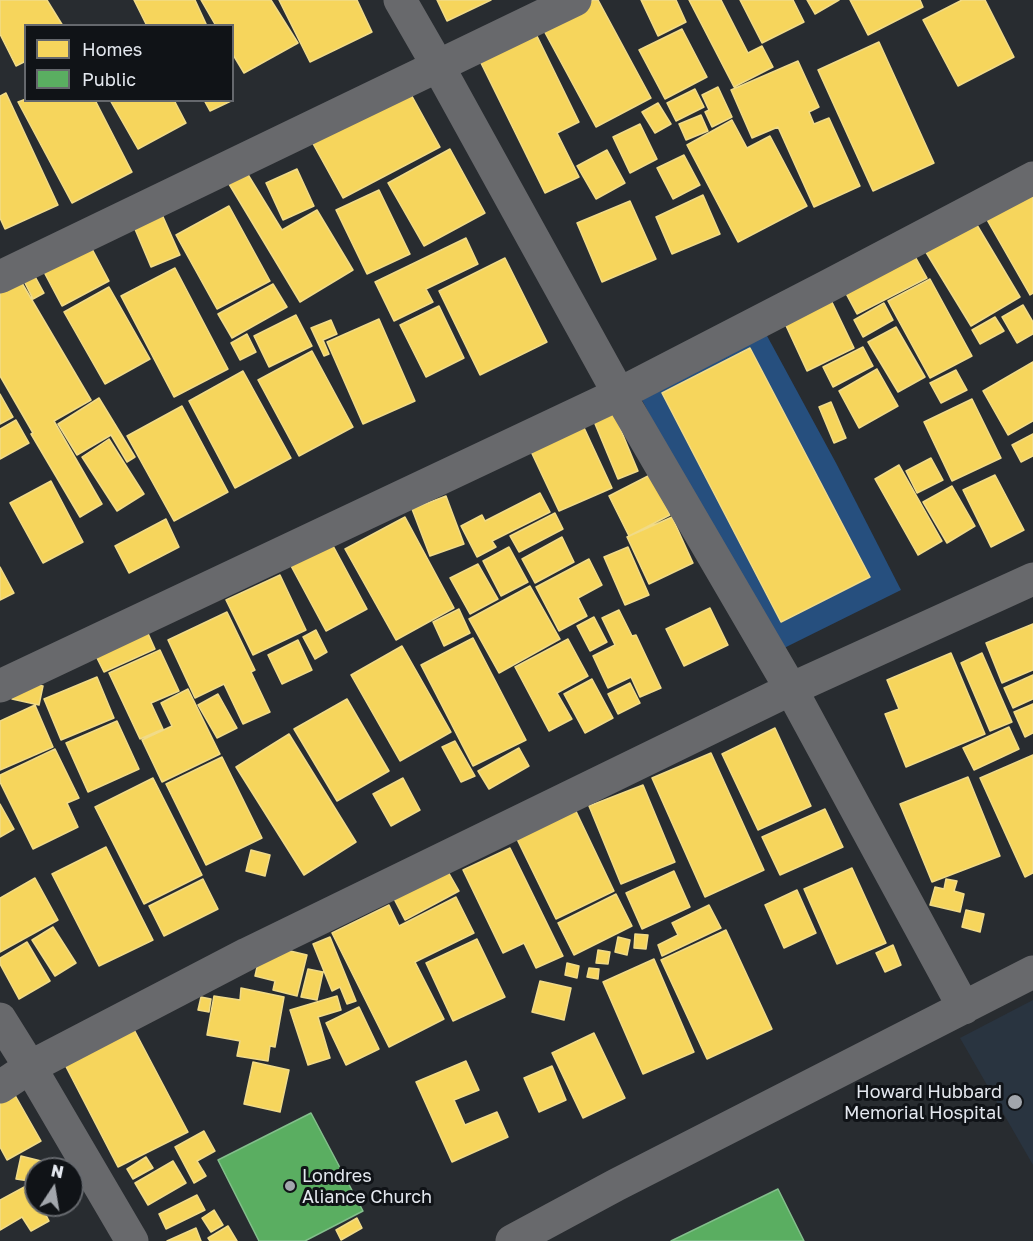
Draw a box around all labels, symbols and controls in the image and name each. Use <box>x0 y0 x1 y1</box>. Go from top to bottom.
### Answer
legend <box>24 24 234 102</box>
text: Homes <box>82 38 142 60</box>
text: Public <box>82 68 136 90</box>
place label: Howard Hubbard Memorial Hospital <box>844 1081 1002 1124</box>
marker: Howard Hubbard Memorial Hospital <box>1006 1093 1024 1111</box>
north arrow <box>24 1157 84 1217</box>
text: N <box>49 1160 65 1182</box>
place label: Londres Aliance Church <box>302 1165 432 1208</box>
marker: Londres Aliance Church <box>283 1179 297 1193</box>

